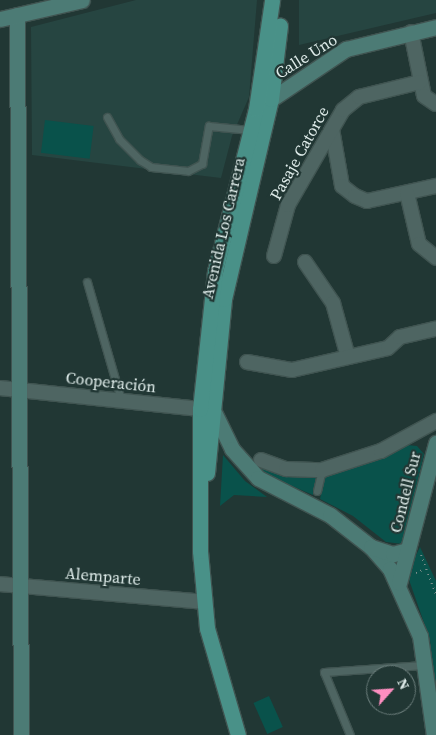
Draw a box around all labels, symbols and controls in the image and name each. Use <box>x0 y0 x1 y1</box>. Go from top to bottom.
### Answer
street label: Calle Uno <box>272 29 340 83</box>
street label: Pasaje Catorce <box>265 103 333 203</box>
street label: Avenida Los Carrera <box>197 156 249 300</box>
street label: Cooperación <box>65 368 157 396</box>
street label: Condell Sur <box>386 449 424 535</box>
street label: Alemparte <box>65 563 141 589</box>
north arrow <box>366 665 416 715</box>
text: N <box>392 675 415 693</box>

